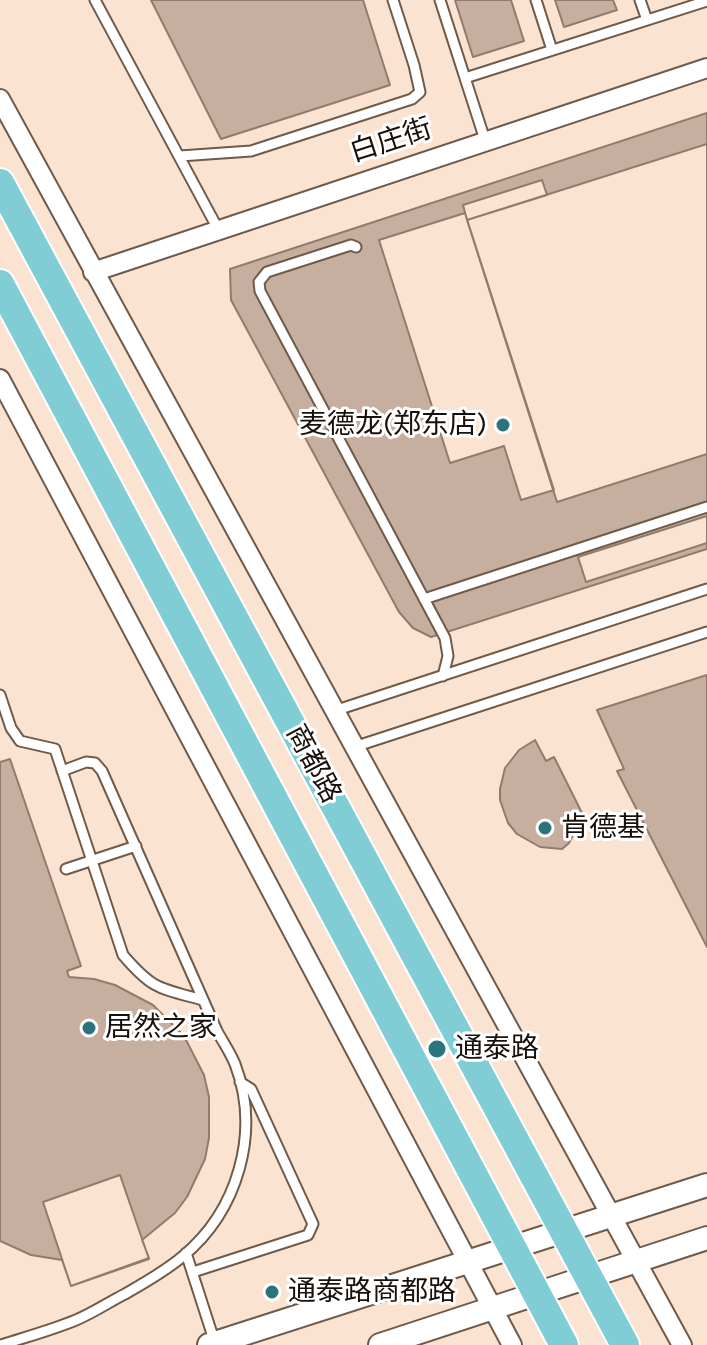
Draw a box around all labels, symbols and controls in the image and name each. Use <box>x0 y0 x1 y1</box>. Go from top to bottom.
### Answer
street label: 白庄街 <box>346 112 436 170</box>
place label: 麦德龙(郑东店) <box>299 408 487 442</box>
marker: 麦德龙(郑东店) <box>494 416 512 434</box>
street label: 商都路 <box>278 719 348 809</box>
place label: 肯德基 <box>561 811 645 845</box>
marker: 肯德基 <box>536 819 554 837</box>
place label: 居然之家 <box>105 1011 217 1045</box>
marker: 居然之家 <box>80 1019 98 1037</box>
place label: 通泰路 <box>455 1032 539 1066</box>
marker: 通泰路 <box>426 1038 448 1060</box>
place label: 通泰路商都路 <box>288 1275 456 1309</box>
marker: 通泰路商都路 <box>263 1283 281 1301</box>

